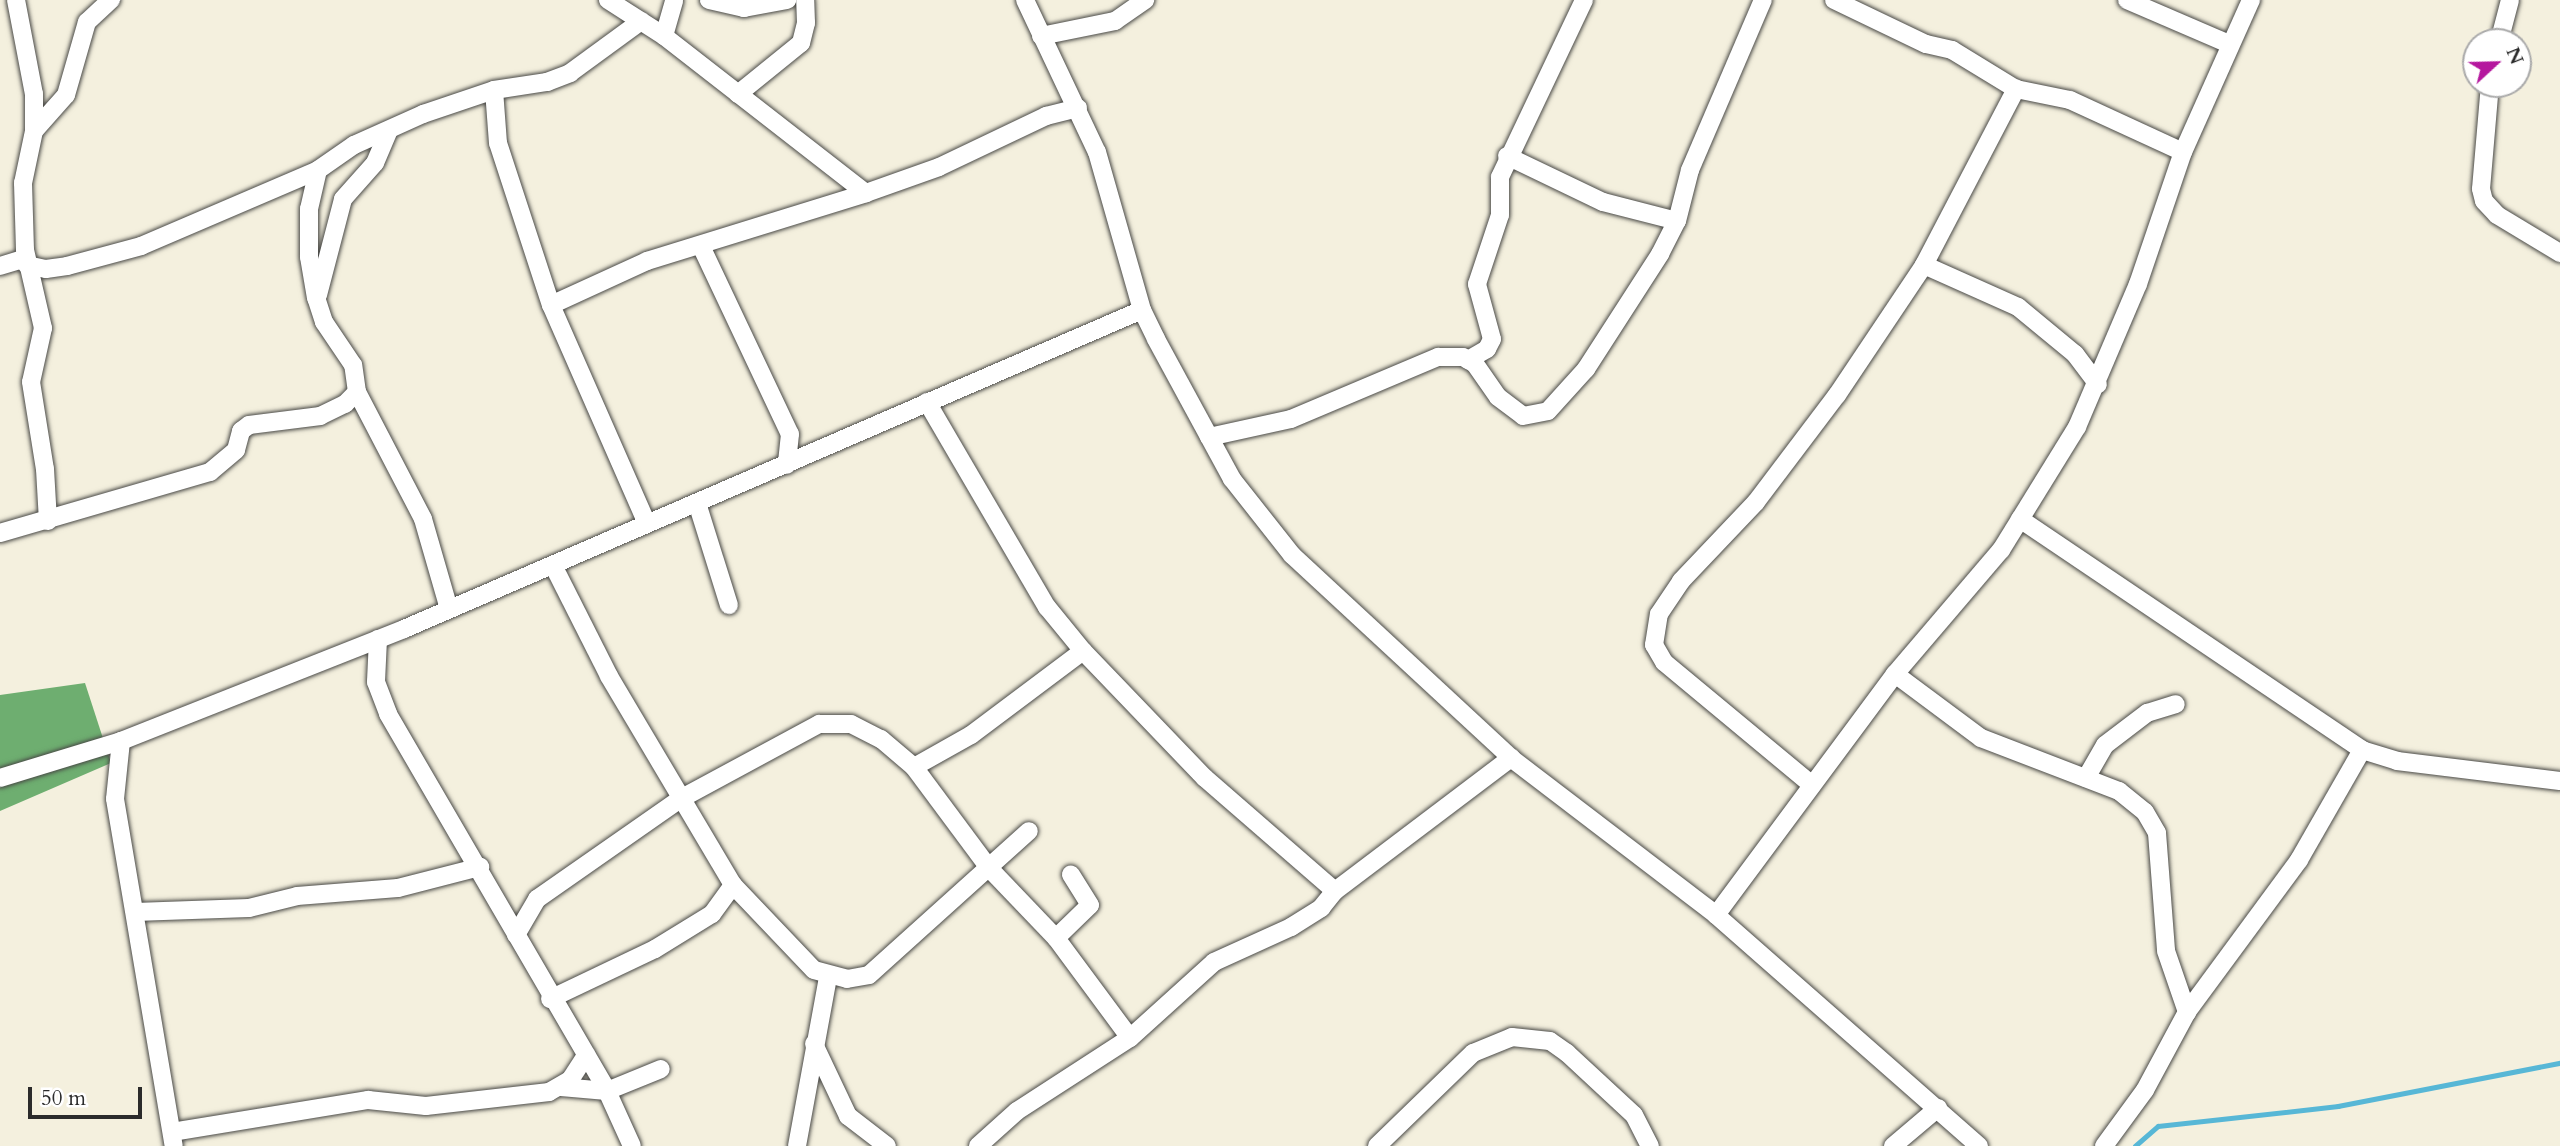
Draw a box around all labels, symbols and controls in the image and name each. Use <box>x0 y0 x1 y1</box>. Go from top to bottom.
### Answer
north arrow <box>2462 28 2532 98</box>
text: N <box>2499 43 2530 68</box>
scale bar <box>32 1072 145 1116</box>
text: 50 m <box>41 1084 86 1113</box>

